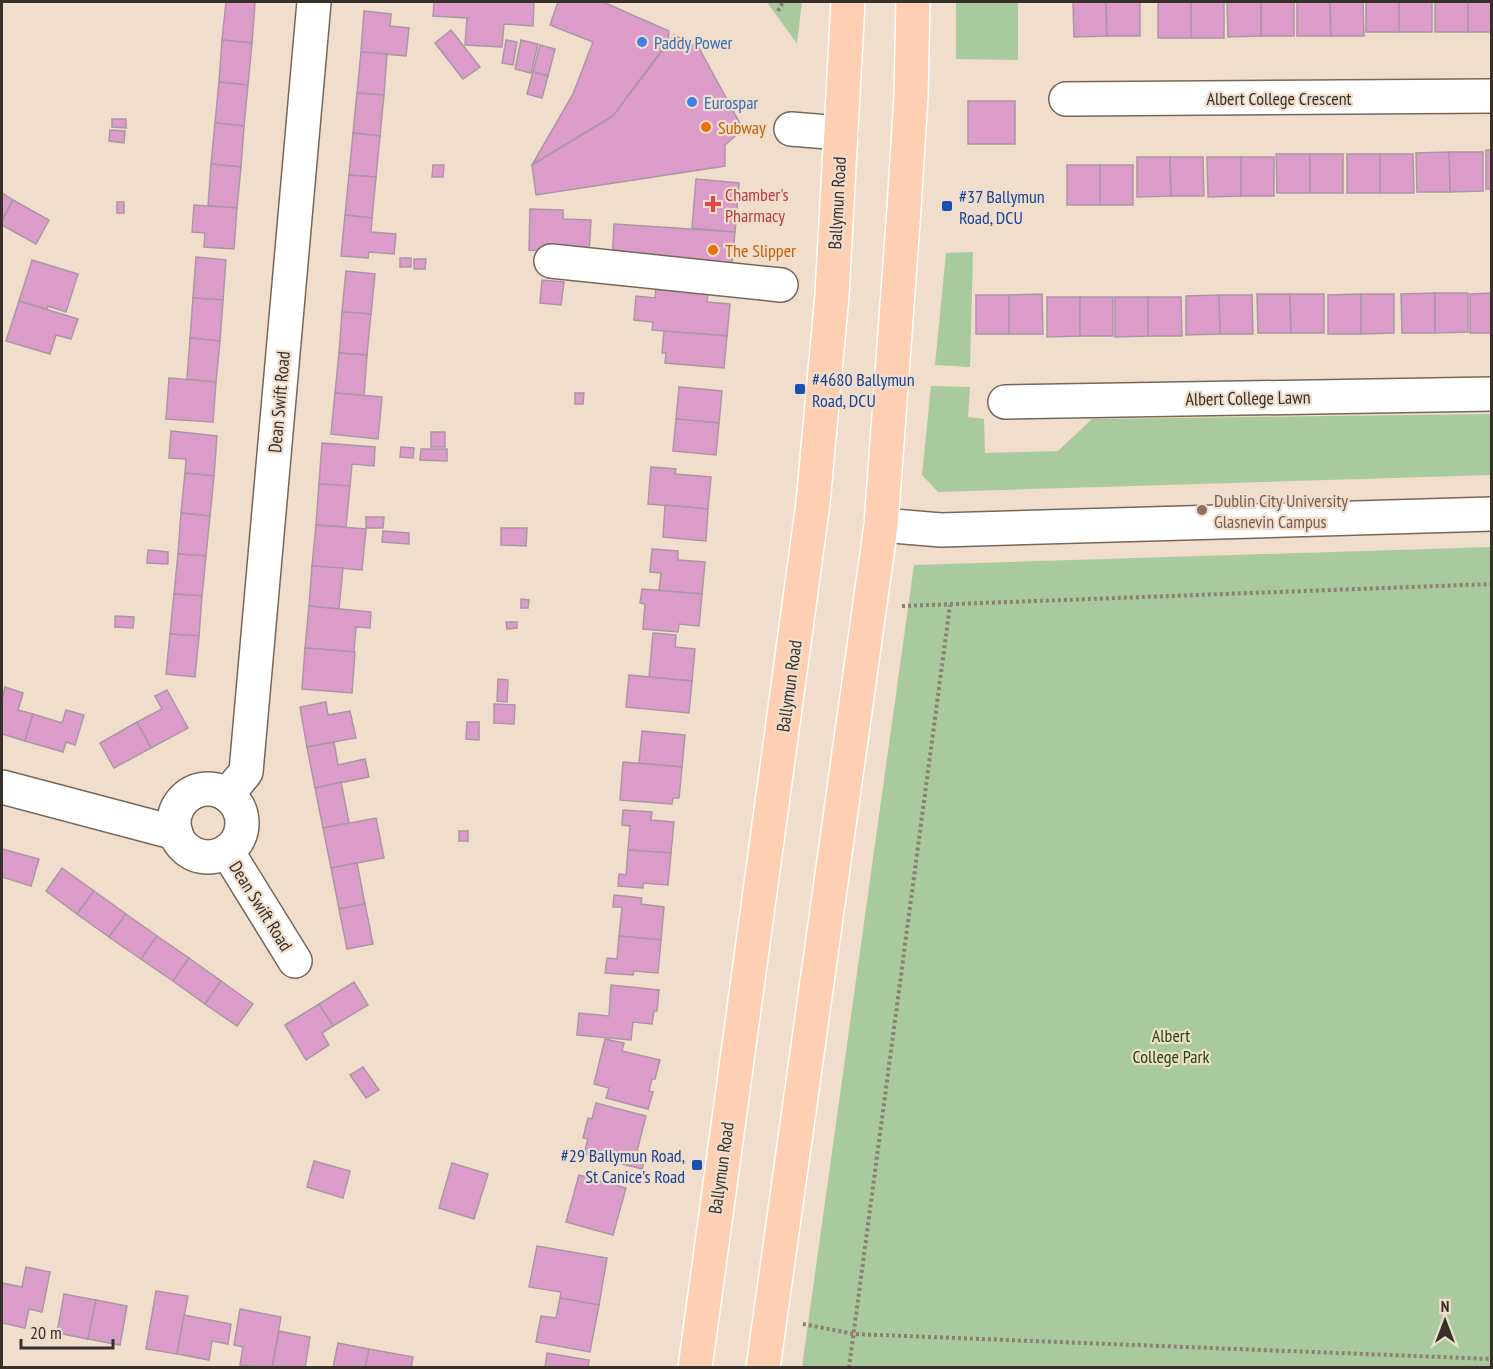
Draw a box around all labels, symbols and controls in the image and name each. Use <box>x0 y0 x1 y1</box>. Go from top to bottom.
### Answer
place label: Paddy Power <box>654 31 733 54</box>
marker: Paddy Power <box>635 35 649 49</box>
street label: Albert College Crescent <box>1206 87 1352 110</box>
place label: Eurospar <box>704 91 758 114</box>
marker: Eurospar <box>685 95 699 109</box>
place label: Subway <box>718 116 766 139</box>
marker: Subway <box>699 120 713 134</box>
street label: Ballymun Road <box>823 156 851 250</box>
place label: Chamber's Pharmacy <box>725 183 789 227</box>
place label: #37 Ballymun Road, DCU <box>959 185 1045 229</box>
marker: Chamber's Pharmacy <box>706 197 720 211</box>
marker: #37 Ballymun Road, DCU <box>940 199 954 213</box>
place label: The Slipper <box>725 239 796 262</box>
marker: The Slipper <box>706 243 720 257</box>
street label: Dean Swift Road <box>263 350 295 454</box>
place label: #4680 Ballymun Road, DCU <box>812 368 915 412</box>
marker: #4680 Ballymun Road, DCU <box>793 382 807 396</box>
street label: Albert College Lawn <box>1185 385 1311 411</box>
place label: Dublin City University Glasnevin Campus <box>1214 489 1348 533</box>
marker: Dublin City University Glasnevin Campus <box>1195 503 1209 517</box>
street label: Ballymun Road <box>771 638 807 734</box>
street label: Dean Swift Road <box>224 857 298 955</box>
park label: Albert College Park <box>1133 1024 1209 1068</box>
street label: Ballymun Road <box>703 1120 739 1216</box>
place label: #29 Ballymun Road, St Canice's Road <box>561 1144 685 1188</box>
marker: #29 Ballymun Road, St Canice's Road <box>690 1158 704 1172</box>
north arrow <box>1415 1291 1475 1351</box>
text: N <box>1441 1296 1449 1316</box>
scale bar <box>21 1312 112 1350</box>
text: 20 m <box>30 1321 62 1344</box>

